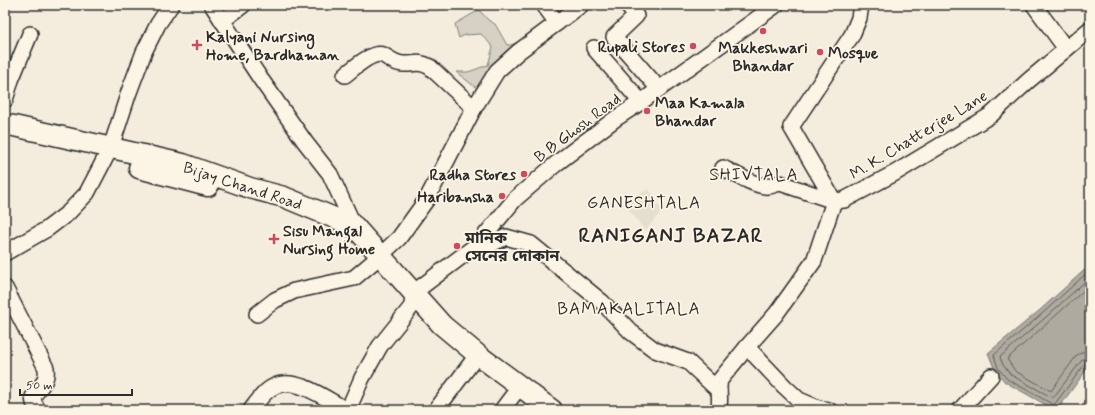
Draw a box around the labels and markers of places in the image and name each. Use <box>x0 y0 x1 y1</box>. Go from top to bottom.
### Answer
marker: Makkeshwari Bhandar <box>758 26 768 36</box>
place label: Kalyani Nursing Home, Bardhaman <box>206 27 340 66</box>
place label: Rupali Stores <box>598 37 686 58</box>
place label: Makkeshwari Bhandar <box>718 38 808 77</box>
marker: Kalyani Nursing Home, Bardhaman <box>191 39 203 51</box>
marker: Rupali Stores <box>688 41 698 51</box>
place label: Mosque <box>828 43 879 64</box>
marker: Mosque <box>815 47 825 57</box>
place label: Maa Kamala Bhandar <box>655 93 745 132</box>
marker: Maa Kamala Bhandar <box>642 106 652 116</box>
place label: Radha Stores <box>429 165 517 186</box>
marker: Radha Stores <box>519 169 529 179</box>
place label: Haribansha <box>417 187 494 208</box>
marker: Haribansha <box>497 191 507 201</box>
place label: Sisu Mangal Nursing Home <box>283 221 375 262</box>
place label: মানিক সেনের দোকান <box>464 228 561 267</box>
marker: Sisu Mangal Nursing Home <box>268 233 280 245</box>
marker: মানিক সেনের দোকান <box>452 241 462 251</box>

